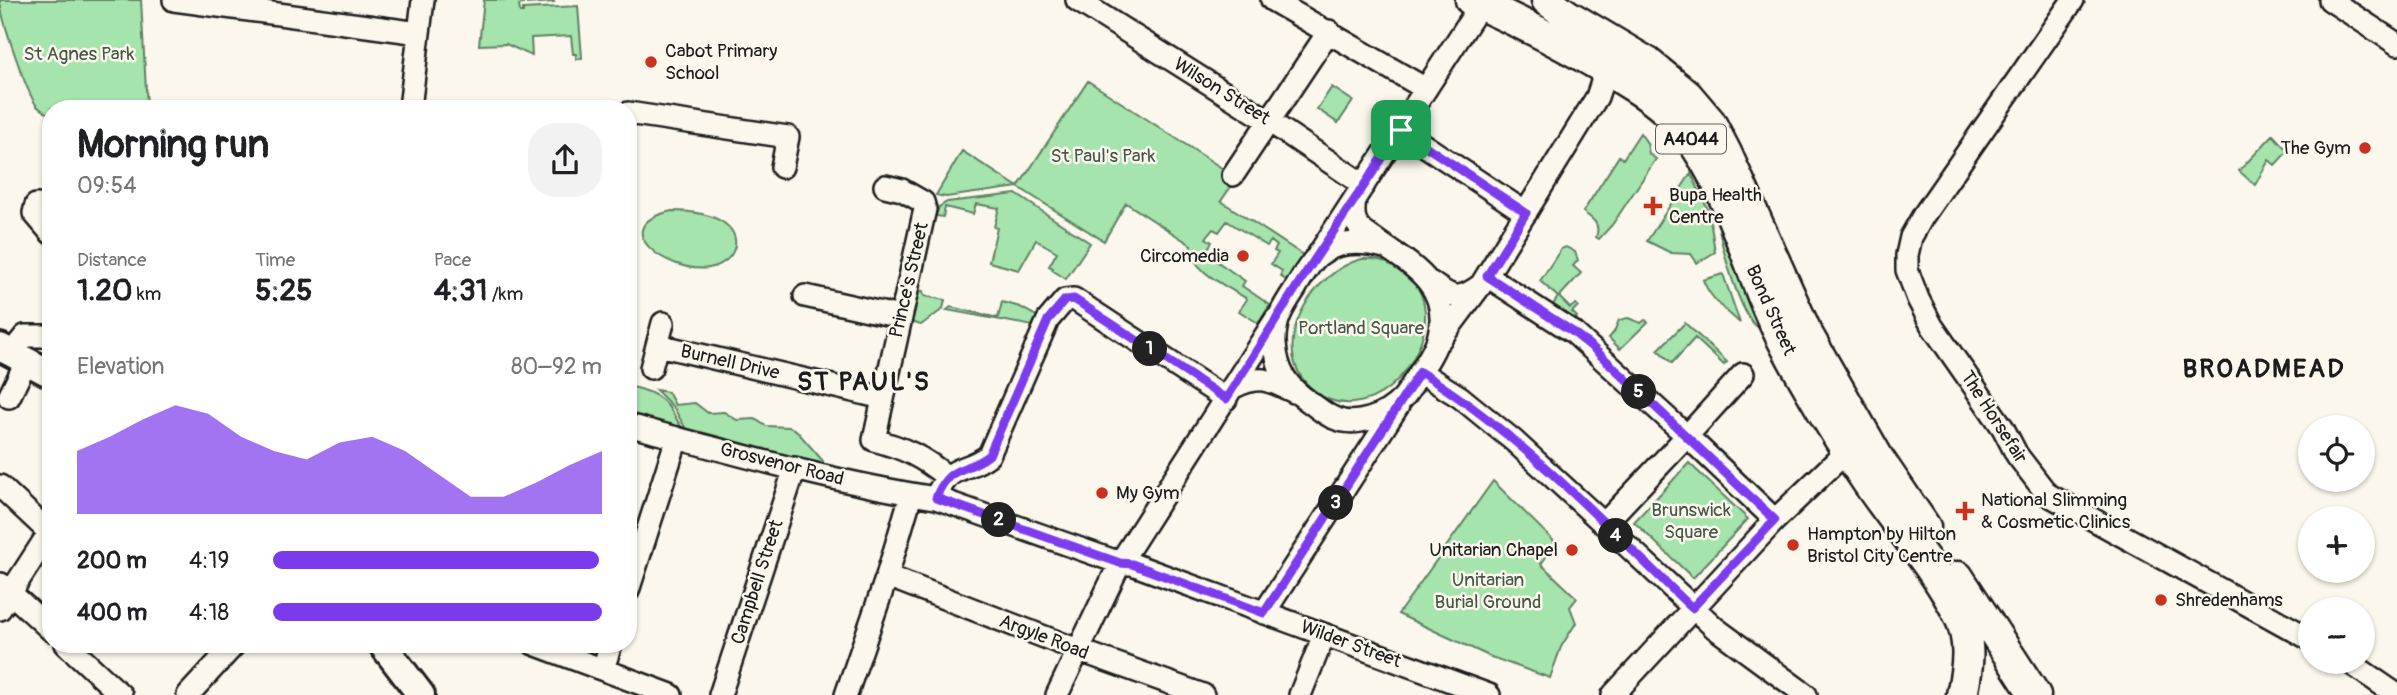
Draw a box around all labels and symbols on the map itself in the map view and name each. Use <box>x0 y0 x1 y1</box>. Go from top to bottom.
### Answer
place label: Cabot Primary School <box>665 39 777 85</box>
park label: St Agnes Park <box>24 42 134 66</box>
street label: Wilson Street <box>1169 52 1275 130</box>
marker: Cabot Primary School <box>643 54 659 70</box>
pin <box>1371 100 1431 160</box>
road number: A4044 <box>1656 124 1726 154</box>
place label: The Gym <box>2280 136 2351 160</box>
marker: The Gym <box>2357 140 2373 156</box>
park label: St Paul's Park <box>1051 144 1155 168</box>
place label: Bupa Health Centre <box>1669 183 1762 229</box>
marker: Bupa Health Centre <box>1643 196 1663 216</box>
street label: Prince's Street <box>884 220 934 340</box>
place label: Circomedia <box>1140 244 1229 268</box>
marker: Circomedia <box>1235 248 1251 264</box>
street label: Bond Street <box>1740 261 1802 359</box>
park label: Portland Square <box>1298 316 1425 340</box>
pin: 1 <box>1132 332 1168 366</box>
street label: Burnell Drive <box>678 339 782 385</box>
district label: BROADMEAD <box>2183 353 2345 385</box>
district label: ST PAUL'S <box>797 366 931 398</box>
street label: The Horsefair <box>1955 366 2033 468</box>
pin: 5 <box>1622 374 1656 410</box>
street label: Grosvenor Road <box>718 437 846 491</box>
place label: My Gym <box>1116 481 1180 505</box>
marker: My Gym <box>1094 485 1110 501</box>
pin: 3 <box>1318 486 1354 520</box>
place label: National Slimming & Cosmetic Clinics <box>1981 488 2131 534</box>
park label: Brunswick Square <box>1651 498 1731 544</box>
marker: National Slimming & Cosmetic Clinics <box>1955 501 1975 521</box>
pin: 2 <box>982 503 1016 538</box>
street label: Campbell Street <box>726 516 789 647</box>
pin: 4 <box>1598 518 1634 554</box>
place label: Hampton by Hilton Bristol City Centre <box>1807 522 1956 568</box>
marker: Hampton by Hilton Bristol City Centre <box>1785 537 1801 553</box>
place label: Unitarian Chapel <box>1429 538 1558 562</box>
marker: Unitarian Chapel <box>1564 542 1580 558</box>
park label: Unitarian Burial Ground <box>1435 568 1541 614</box>
place label: Shredenhams <box>2175 588 2283 612</box>
marker: Shredenhams <box>2153 592 2169 608</box>
street label: Argyle Road <box>996 609 1092 665</box>
street label: Wilder Street <box>1297 615 1405 673</box>

